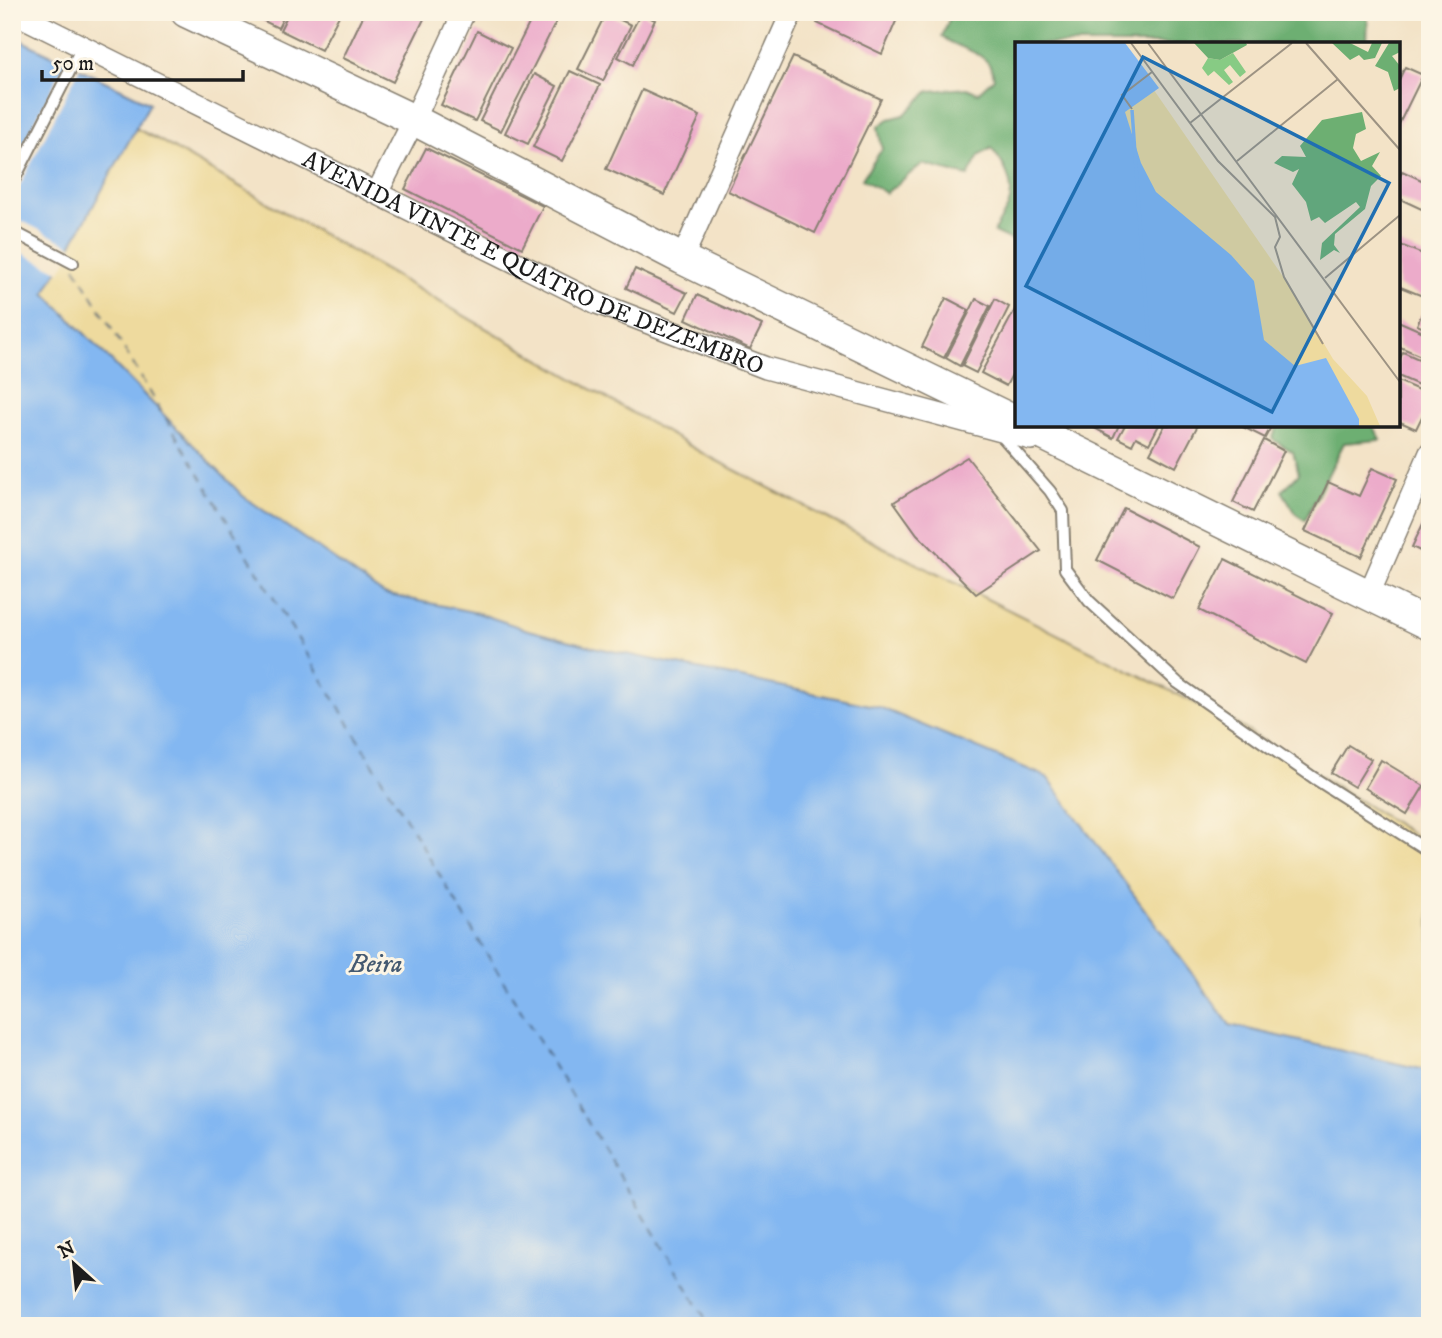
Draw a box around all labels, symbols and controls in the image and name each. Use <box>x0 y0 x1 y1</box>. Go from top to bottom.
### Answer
scale bar <box>42 38 243 82</box>
inset map <box>1015 42 1400 427</box>
text: 50 m <box>52 51 94 77</box>
street label: AVENIDA VINTE E QUATRO DE DEZEMBRO <box>297 145 768 382</box>
water label: Beira <box>348 948 403 981</box>
north arrow <box>38 1230 108 1300</box>
text: N <box>55 1236 79 1264</box>

